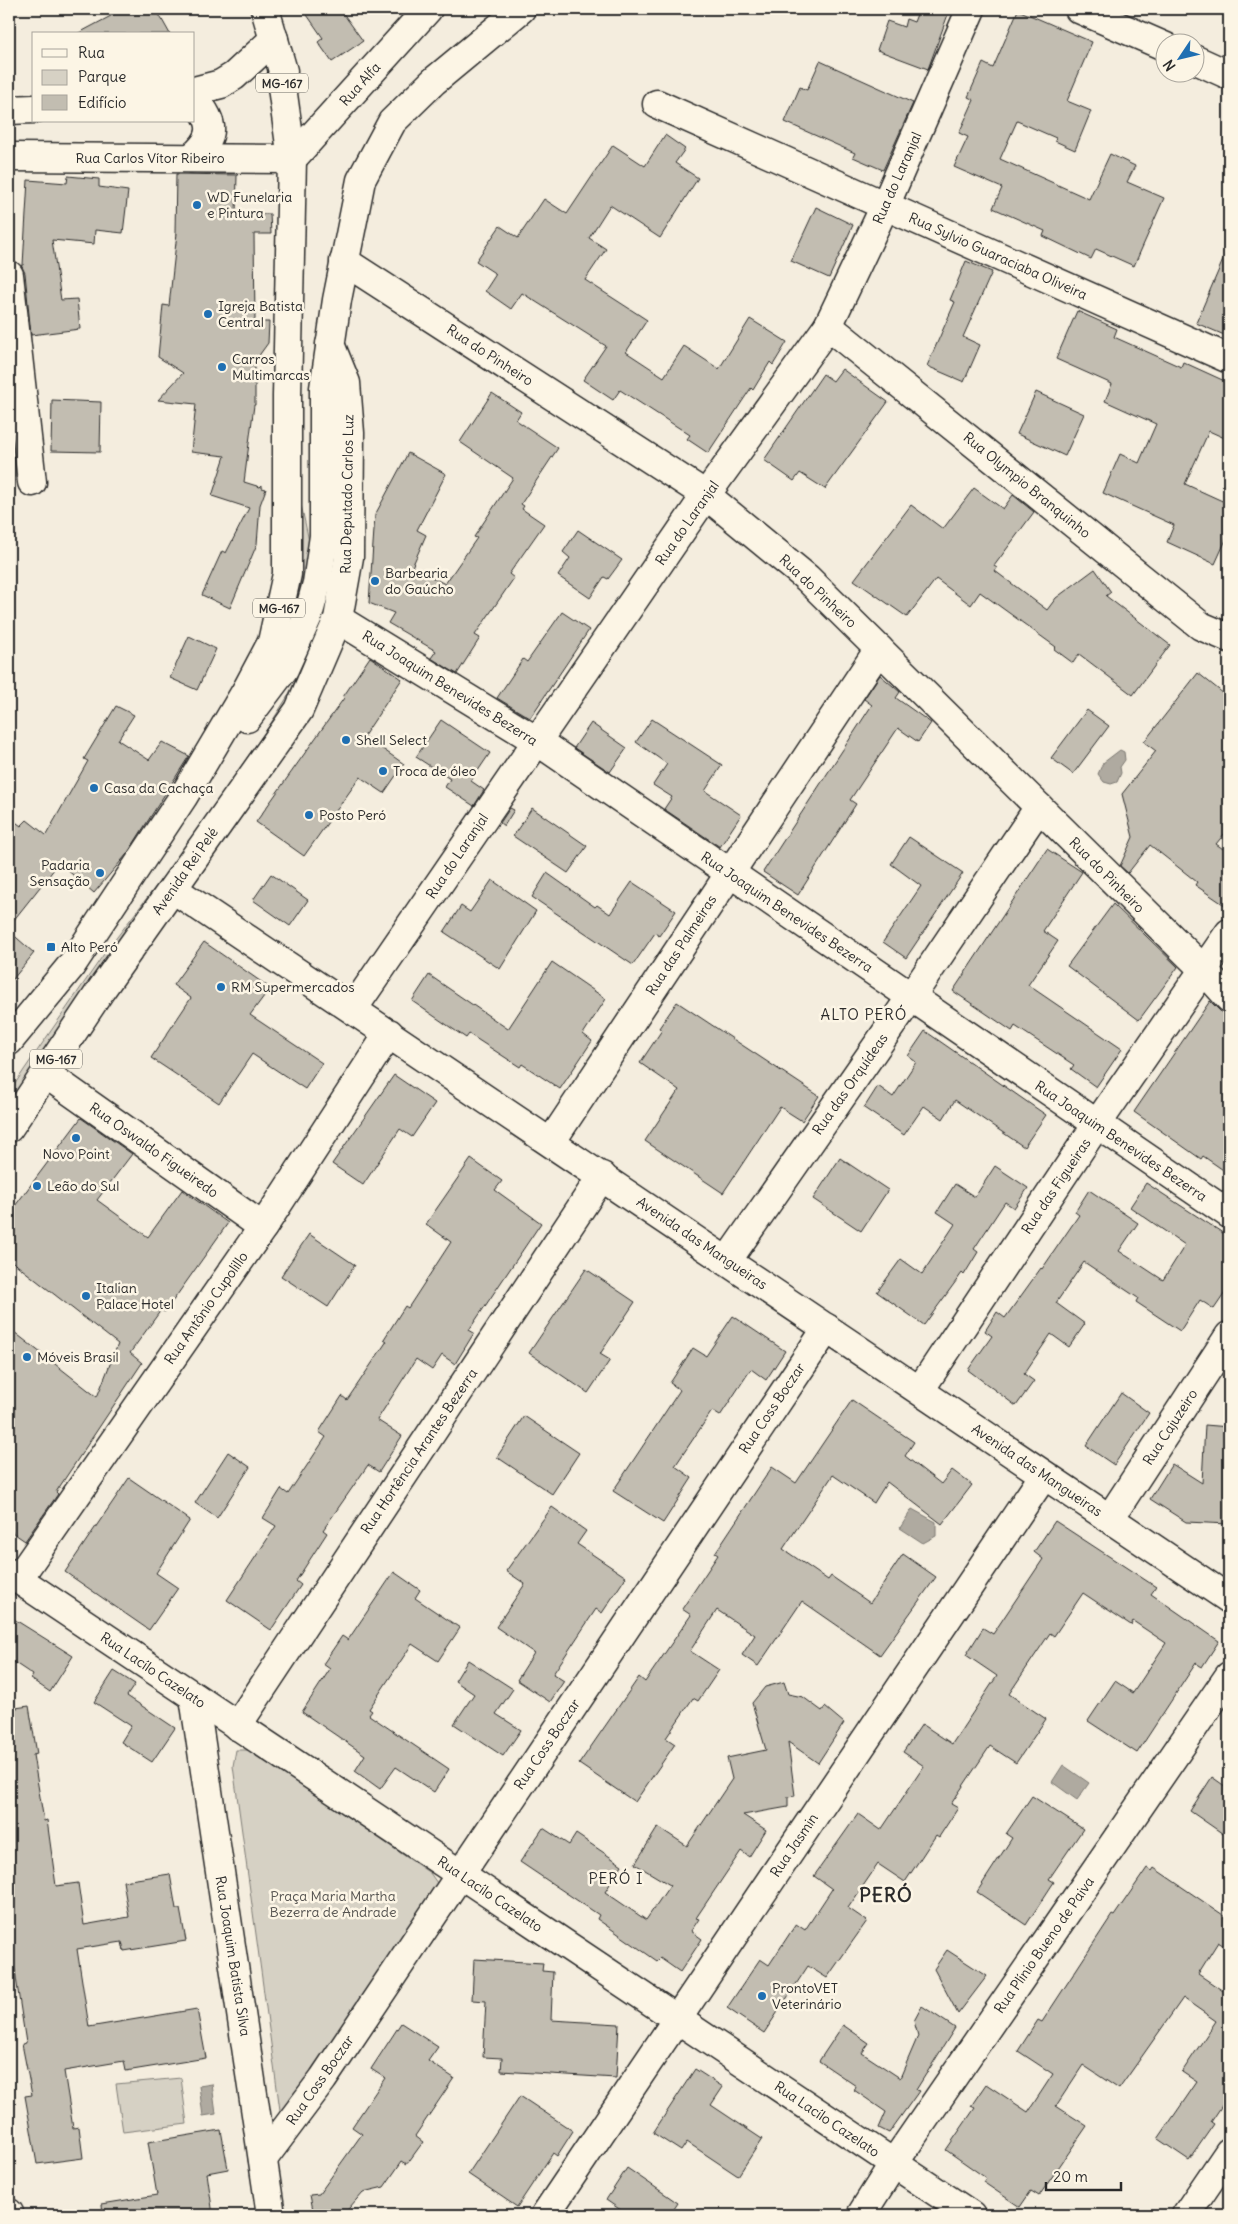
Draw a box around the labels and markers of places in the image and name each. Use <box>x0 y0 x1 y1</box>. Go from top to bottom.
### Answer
place label: WD Funelaria e Pintura <box>207 188 292 222</box>
marker: WD Funelaria e Pintura <box>191 199 203 211</box>
place label: Igreja Batista Central <box>218 297 303 331</box>
marker: Igreja Batista Central <box>202 308 214 320</box>
place label: Carros Multimarcas <box>232 350 310 384</box>
marker: Carros Multimarcas <box>216 361 228 373</box>
place label: Barbearia do Gaúcho <box>385 564 454 598</box>
marker: Barbearia do Gaúcho <box>369 575 381 587</box>
place label: Shell Select <box>356 731 427 749</box>
marker: Shell Select <box>340 734 352 746</box>
place label: Troca de óleo <box>393 762 477 780</box>
marker: Troca de óleo <box>377 765 389 777</box>
place label: Casa da Cachaça <box>104 779 214 797</box>
marker: Casa da Cachaça <box>88 782 100 794</box>
place label: Posto Peró <box>319 806 386 824</box>
marker: Posto Peró <box>303 809 315 821</box>
place label: Padaria Sensação <box>29 856 90 890</box>
marker: Padaria Sensação <box>94 867 106 879</box>
place label: Alto Peró <box>61 938 118 956</box>
marker: Alto Peró <box>45 941 57 953</box>
place label: RM Supermercados <box>231 978 355 996</box>
marker: RM Supermercados <box>215 981 227 993</box>
marker: Novo Point <box>70 1132 82 1144</box>
place label: Novo Point <box>42 1145 110 1163</box>
place label: Leão do Sul <box>47 1177 119 1195</box>
marker: Leão do Sul <box>31 1180 43 1192</box>
place label: Italian Palace Hotel <box>96 1279 174 1313</box>
marker: Italian Palace Hotel <box>80 1290 92 1302</box>
place label: Móveis Brasil <box>37 1348 119 1366</box>
marker: Móveis Brasil <box>21 1351 33 1363</box>
place label: ProntoVET Veterinário <box>772 1979 842 2013</box>
marker: ProntoVET Veterinário <box>756 1990 768 2002</box>

